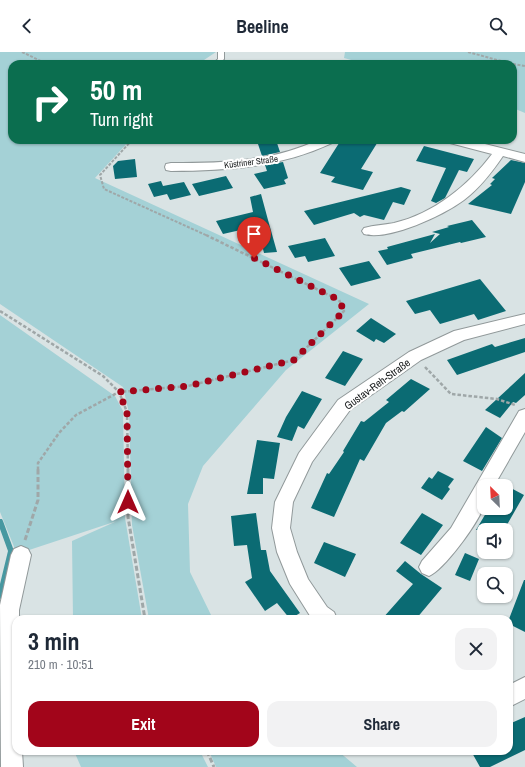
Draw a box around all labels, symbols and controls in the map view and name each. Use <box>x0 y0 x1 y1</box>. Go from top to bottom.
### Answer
text: Beeline <box>236 14 289 39</box>
icon: back <box>16 15 38 37</box>
icon: search <box>487 15 509 37</box>
text: 50 m <box>90 71 142 109</box>
icon: right <box>24 76 76 128</box>
text: Turn right <box>90 107 153 132</box>
street label: Küstriner Straße <box>223 153 279 171</box>
pin <box>237 217 271 258</box>
icon: arrive <box>243 223 265 245</box>
street label: Gustav-Reh-Straße <box>341 355 413 413</box>
north arrow <box>477 479 513 515</box>
map controls <box>477 479 513 603</box>
position arrow <box>107 481 149 523</box>
button: sound <box>477 523 513 559</box>
button: search <box>477 567 513 603</box>
text: 3 min <box>28 625 79 657</box>
button: close <box>455 628 497 670</box>
text: 210 m · 10:51 <box>28 656 93 673</box>
button: Exit <box>28 701 259 747</box>
button: Share <box>267 701 497 747</box>

